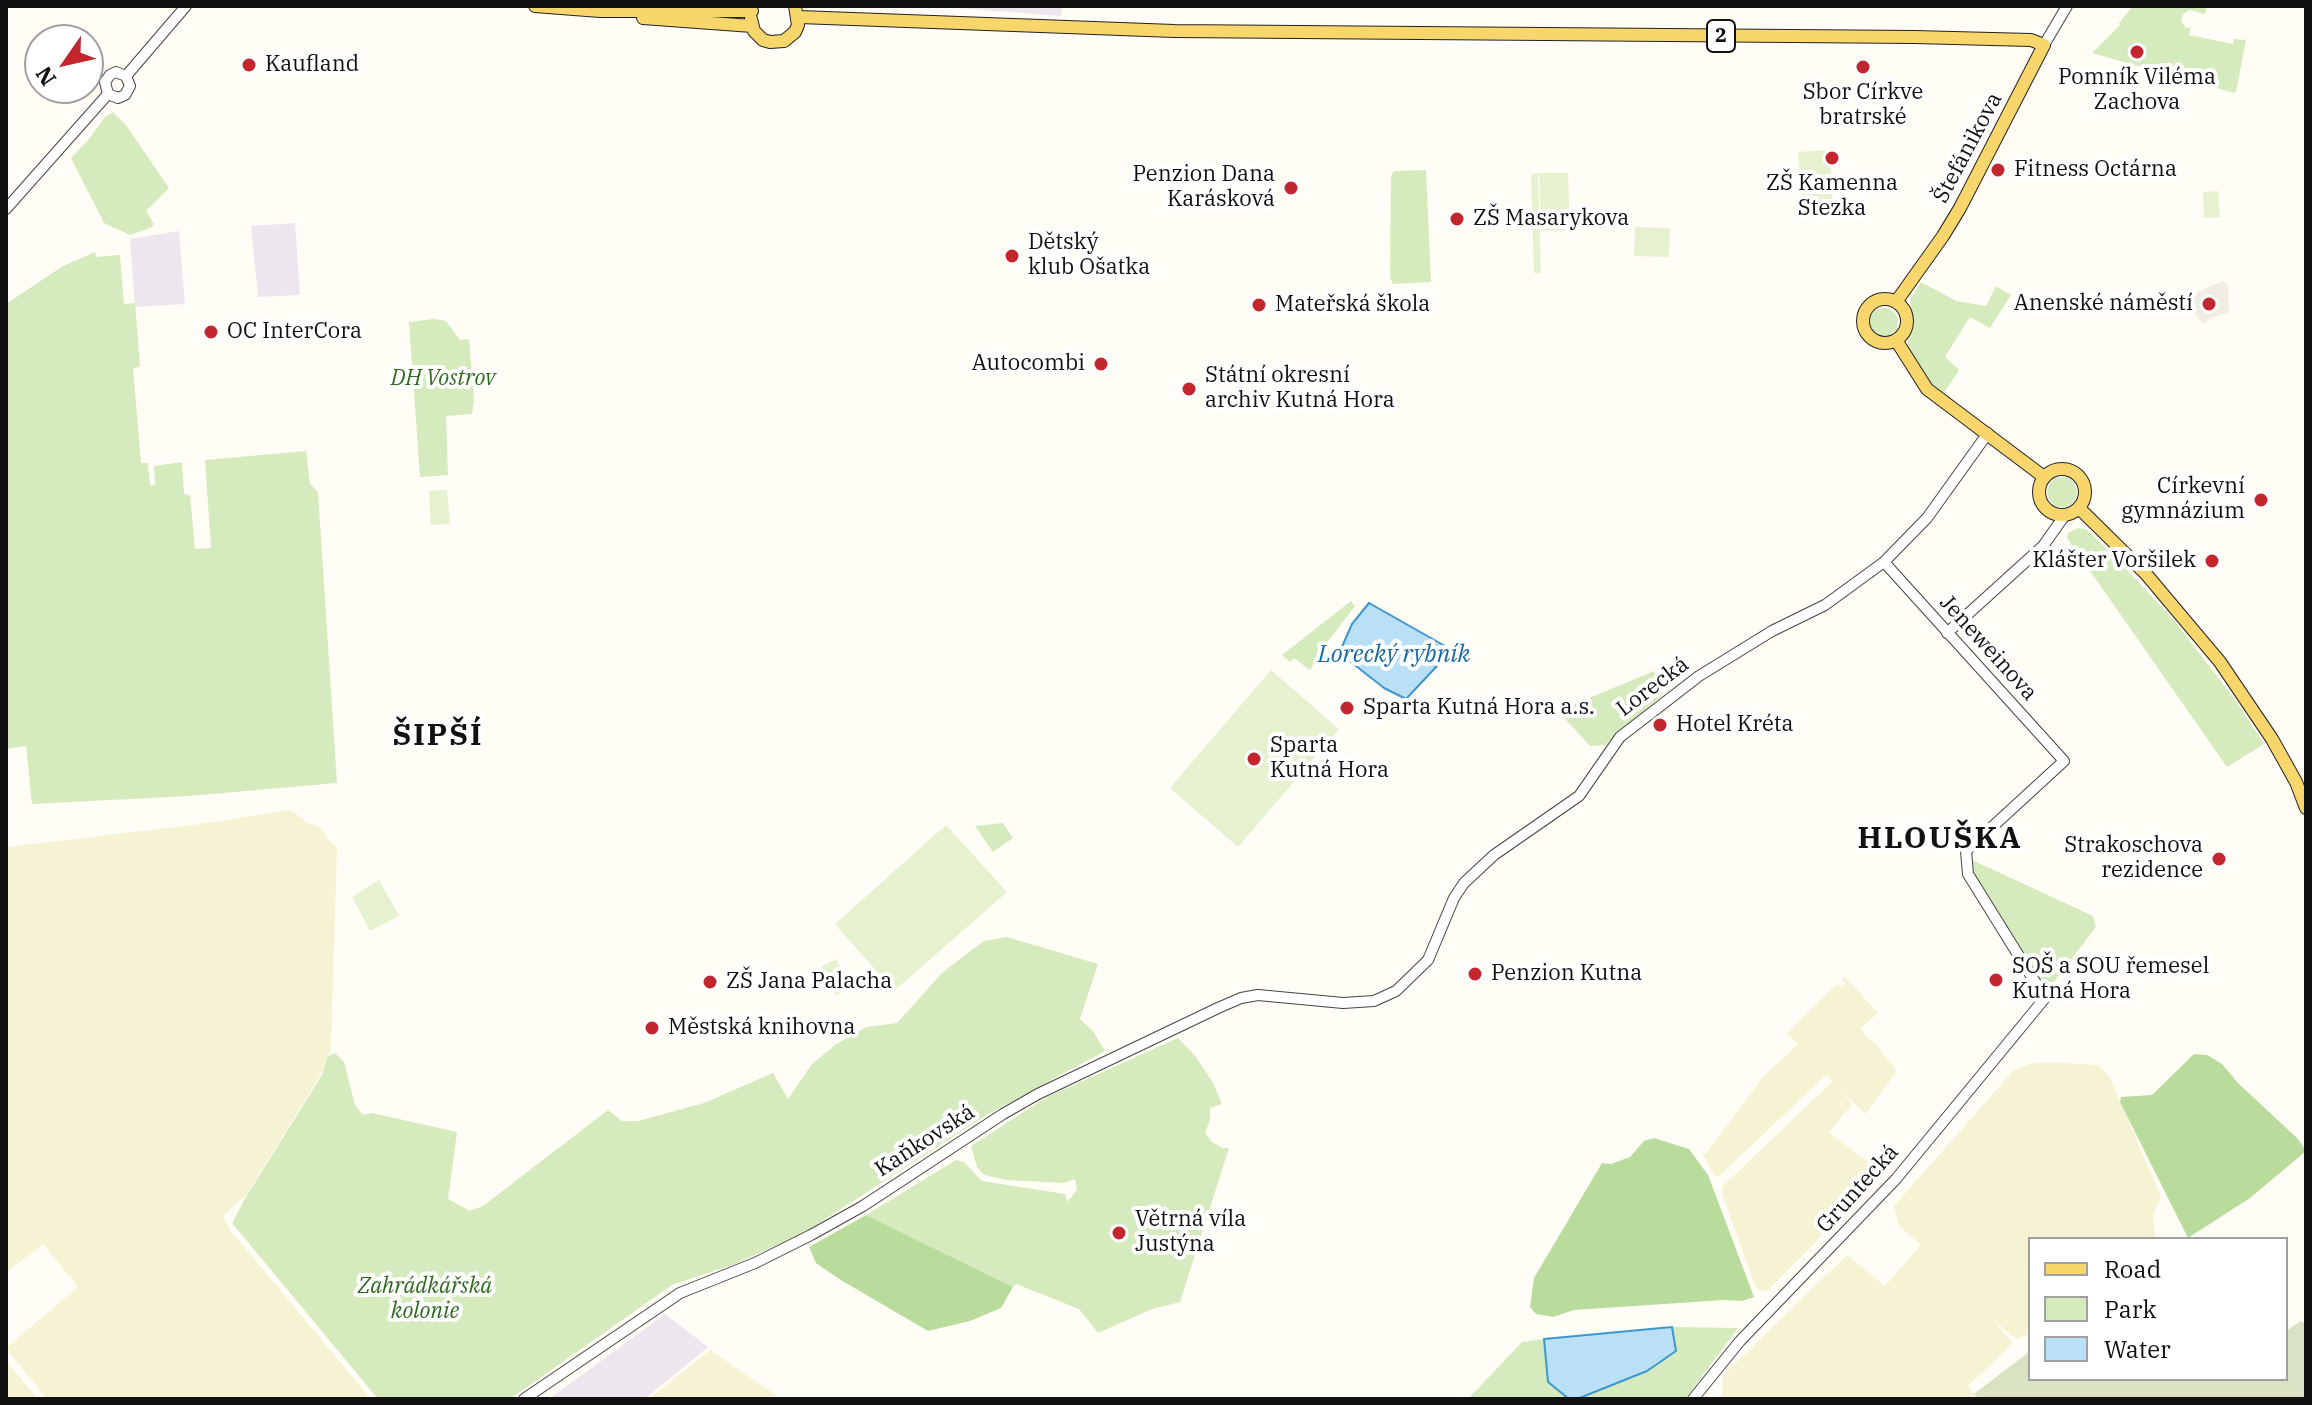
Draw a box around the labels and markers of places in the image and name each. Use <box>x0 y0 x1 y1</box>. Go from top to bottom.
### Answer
marker: Pomník Viléma Zachova <box>2128 43 2146 61</box>
place label: Kaufland <box>265 52 359 78</box>
marker: Kaufland <box>240 56 258 74</box>
marker: Sbor Církve bratrské <box>1854 58 1872 76</box>
place label: Pomník Viléma Zachova <box>2058 65 2216 116</box>
place label: Sbor Církve bratrské <box>1803 80 1923 132</box>
marker: ZŠ Kamenna Stezka <box>1823 149 1841 167</box>
place label: Fitness Octárna <box>2014 157 2177 183</box>
marker: Fitness Octárna <box>1989 161 2007 179</box>
place label: Penzion Dana Karásková <box>1133 162 1275 214</box>
place label: ZŠ Kamenna Stezka <box>1766 171 1898 222</box>
marker: Penzion Dana Karásková <box>1282 179 1300 197</box>
place label: ZŠ Masarykova <box>1473 206 1629 232</box>
marker: ZŠ Masarykova <box>1448 210 1466 228</box>
place label: Dětský klub Ošatka <box>1028 230 1150 282</box>
marker: Dětský klub Ošatka <box>1003 247 1021 265</box>
place label: Anenské náměstí <box>2014 291 2193 317</box>
place label: Mateřská škola <box>1275 292 1430 318</box>
marker: Anenské náměstí <box>2200 295 2218 313</box>
marker: Mateřská škola <box>1250 296 1268 314</box>
place label: OC InterCora <box>227 319 362 345</box>
marker: OC InterCora <box>202 323 220 341</box>
place label: Autocombi <box>972 351 1085 377</box>
marker: Autocombi <box>1092 355 1110 373</box>
place label: Státní okresní archiv Kutná Hora <box>1205 363 1395 414</box>
marker: Státní okresní archiv Kutná Hora <box>1180 380 1198 398</box>
place label: Církevní gymnázium <box>2121 474 2245 526</box>
marker: Církevní gymnázium <box>2252 491 2270 509</box>
place label: Klášter Voršilek <box>2032 548 2196 574</box>
marker: Klášter Voršilek <box>2203 552 2221 570</box>
place label: Sparta Kutná Hora a.s. <box>1363 695 1595 721</box>
marker: Sparta Kutná Hora a.s. <box>1338 699 1356 717</box>
place label: Hotel Kréta <box>1676 712 1794 738</box>
marker: Hotel Kréta <box>1651 716 1669 734</box>
place label: Sparta Kutná Hora <box>1270 733 1389 784</box>
marker: Sparta Kutná Hora <box>1245 750 1263 768</box>
place label: Strakoschova rezidence <box>2064 833 2203 884</box>
marker: Strakoschova rezidence <box>2210 850 2228 868</box>
place label: SOŠ a SOU řemesel Kutná Hora <box>2012 954 2209 1006</box>
place label: Penzion Kutna <box>1491 961 1642 987</box>
marker: Penzion Kutna <box>1466 965 1484 983</box>
place label: ZŠ Jana Palacha <box>726 969 892 995</box>
marker: SOŠ a SOU řemesel Kutná Hora <box>1987 971 2005 989</box>
marker: ZŠ Jana Palacha <box>701 973 719 991</box>
place label: Městská knihovna <box>668 1015 856 1041</box>
marker: Městská knihovna <box>643 1019 661 1037</box>
place label: Větrná víla Justýna <box>1135 1207 1246 1258</box>
marker: Větrná víla Justýna <box>1110 1224 1128 1242</box>

